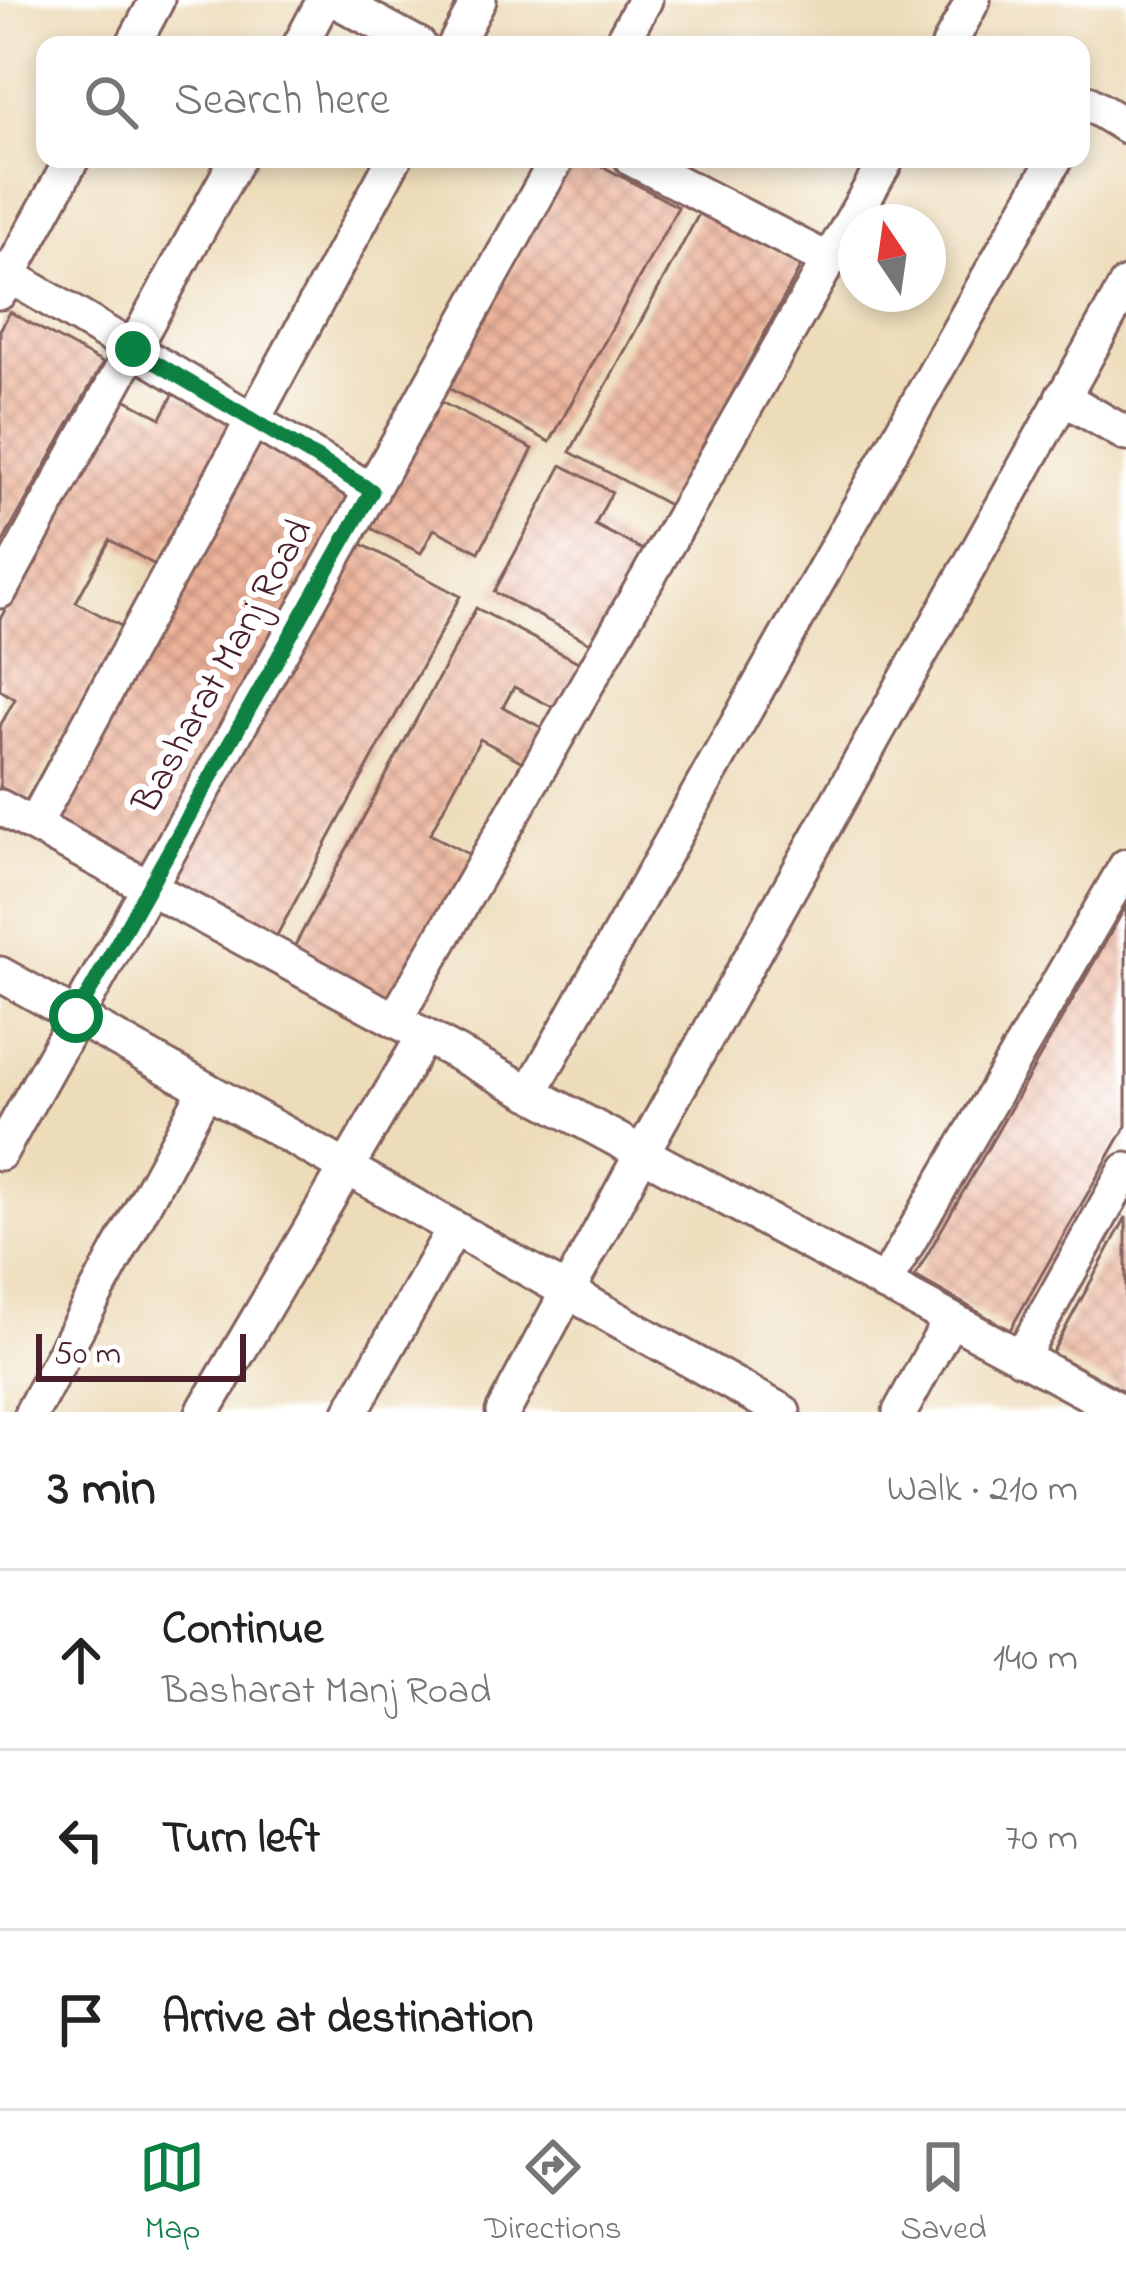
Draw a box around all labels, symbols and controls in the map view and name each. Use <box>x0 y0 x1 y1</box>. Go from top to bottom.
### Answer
search box <box>36 36 1090 168</box>
icon: search <box>78 69 144 135</box>
text: Search here <box>174 69 390 135</box>
north arrow <box>838 204 946 312</box>
route end <box>106 322 160 376</box>
street label: Basharat Manj Road <box>119 509 329 826</box>
route start <box>49 989 103 1043</box>
scale bar <box>36 1328 246 1381</box>
text: 50 m <box>54 1331 121 1379</box>
text: 3 min <box>48 1453 156 1528</box>
text: Walk · 210 m <box>887 1462 1078 1519</box>
text: Continue <box>162 1598 323 1664</box>
icon: ahead <box>48 1627 114 1693</box>
text: 140 m <box>993 1631 1078 1688</box>
text: Basharat Manj Road <box>162 1664 491 1721</box>
icon: left <box>48 1807 114 1873</box>
text: Turn left <box>162 1807 320 1873</box>
text: 70 m <box>1005 1811 1078 1868</box>
icon: arrive <box>48 1987 114 2053</box>
text: Arrive at destination <box>162 1987 533 2053</box>
tab: Map <box>139 2134 205 2254</box>
tab: Directions <box>484 2134 622 2254</box>
tab: Saved <box>900 2134 987 2254</box>

